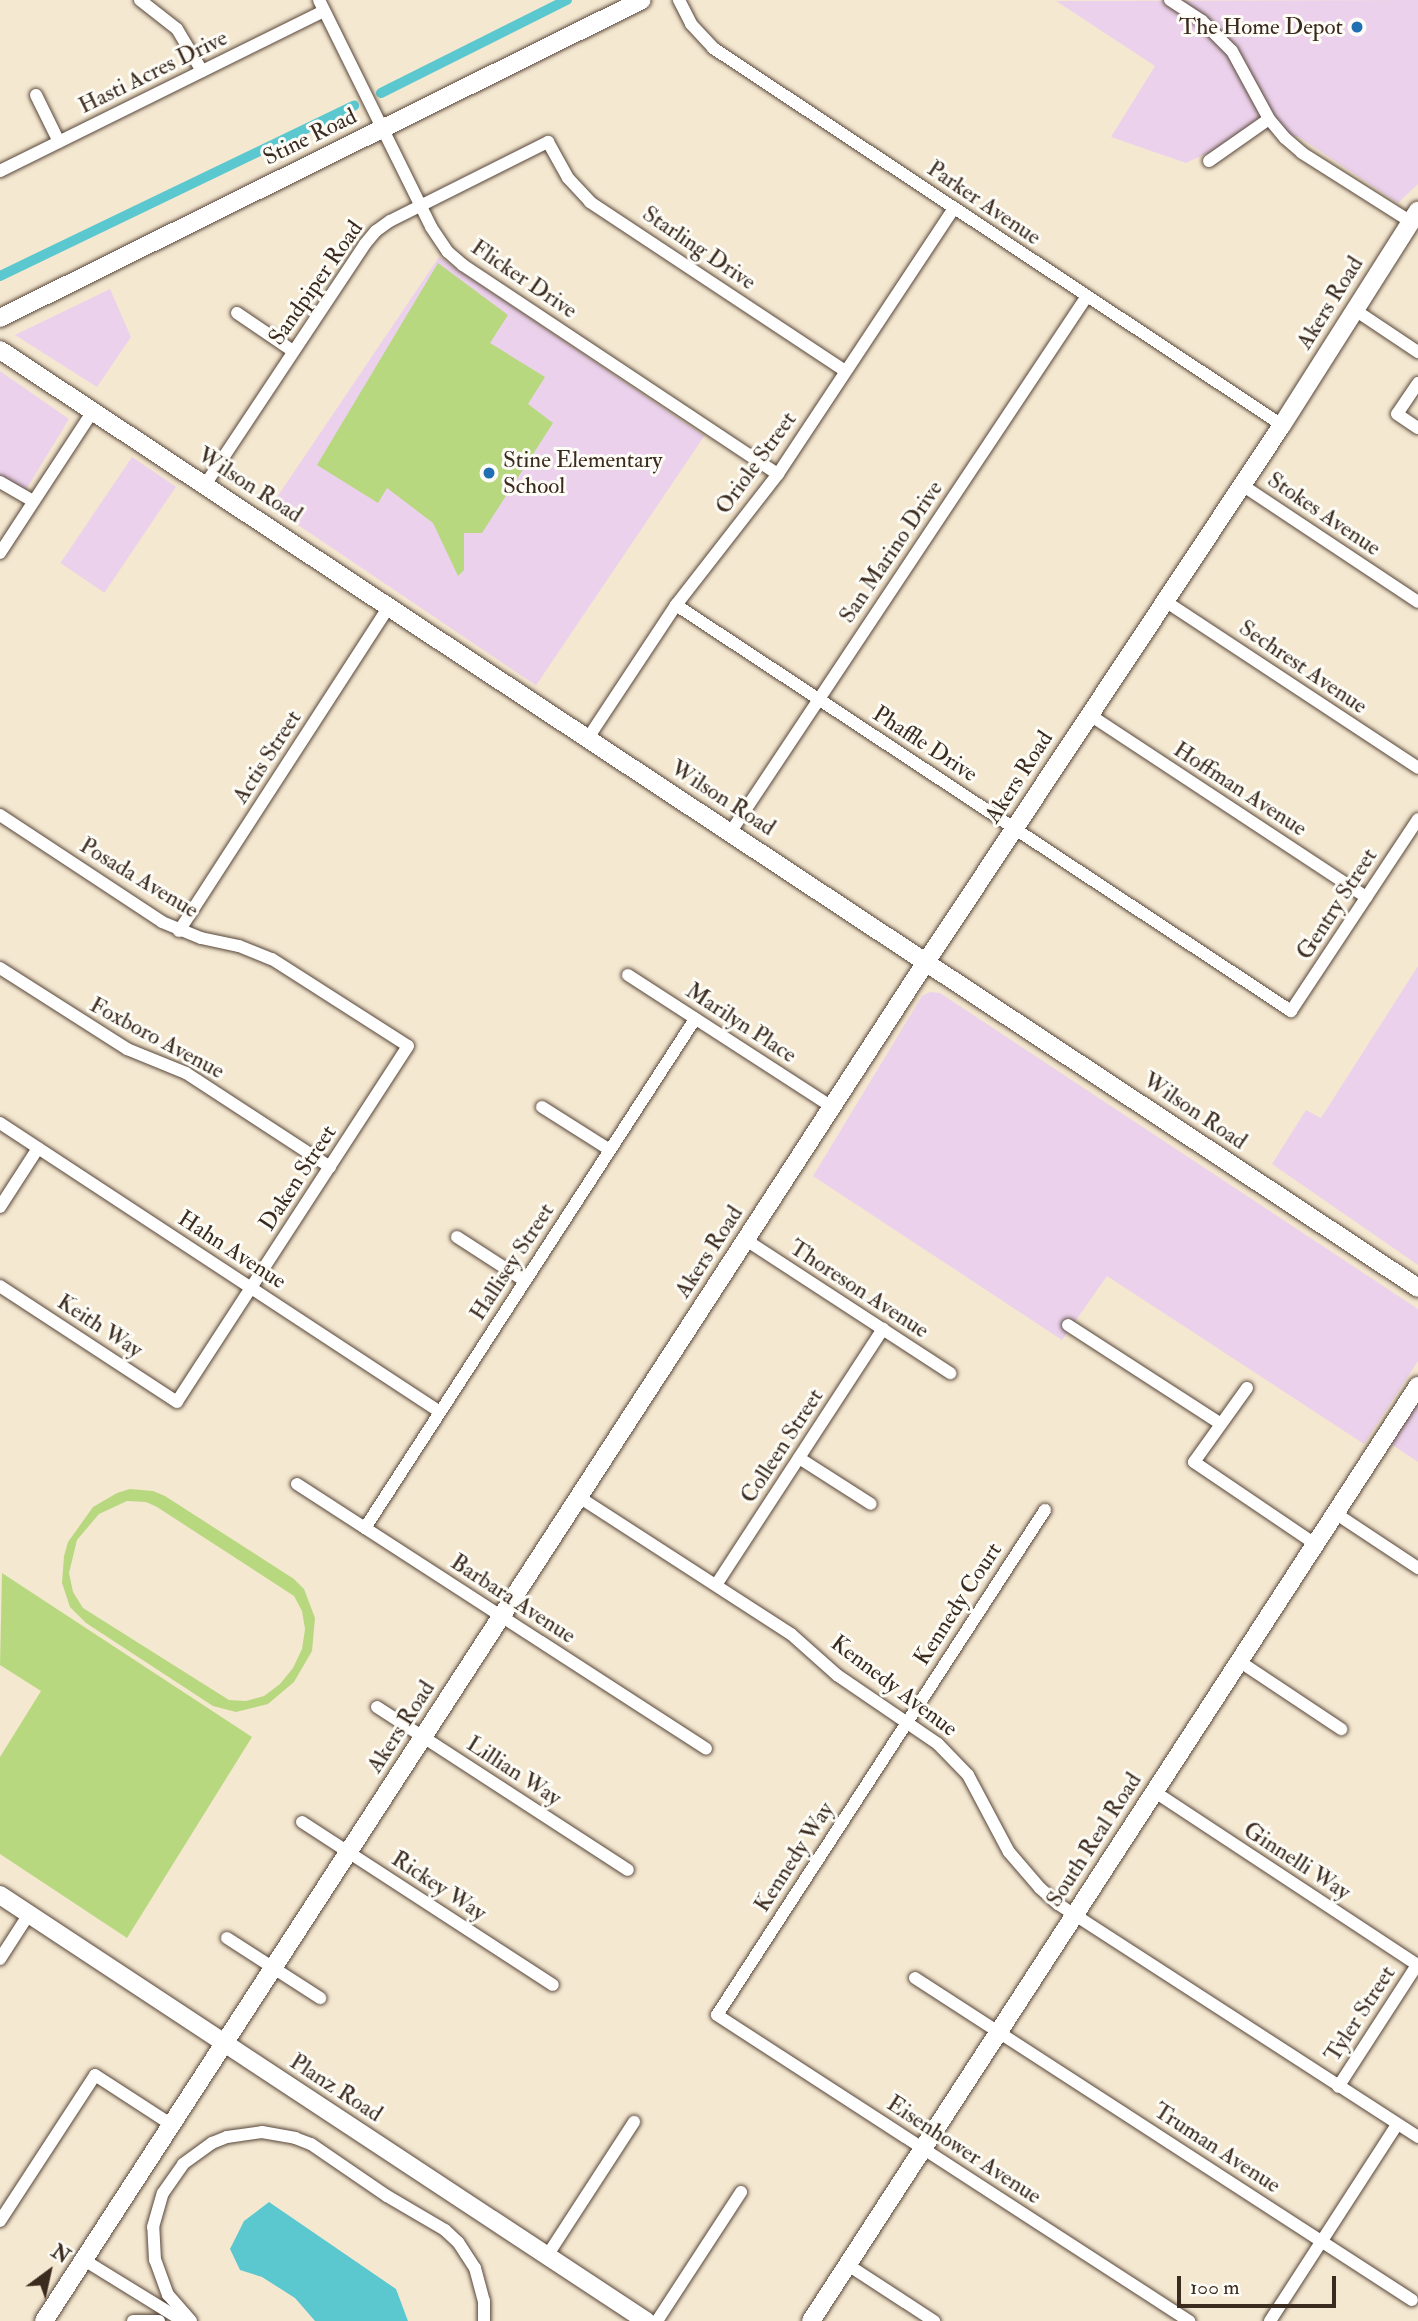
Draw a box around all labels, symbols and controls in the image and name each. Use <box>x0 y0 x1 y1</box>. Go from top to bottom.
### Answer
place label: The Home Depot <box>1179 13 1343 41</box>
marker: The Home Depot <box>1349 19 1365 35</box>
street label: Hasti Acres Drive <box>74 24 232 120</box>
street label: Stine Road <box>259 103 361 171</box>
street label: Parker Avenue <box>922 155 1046 251</box>
street label: Starling Drive <box>637 200 761 296</box>
street label: Sandpiper Road <box>263 215 369 351</box>
street label: Flicker Drive <box>466 233 582 325</box>
street label: Akers Road <box>1291 251 1369 355</box>
street label: Oriole Street <box>710 406 802 520</box>
street label: Wilson Road <box>193 441 307 529</box>
place label: Stine Elementary School <box>503 446 662 500</box>
marker: Stine Elementary School <box>481 465 497 481</box>
street label: Stokes Avenue <box>1262 466 1386 562</box>
street label: San Marino Drive <box>833 476 949 628</box>
street label: Sechrest Avenue <box>1234 614 1372 720</box>
street label: Phaffle Drive <box>867 700 983 788</box>
street label: Actis Street <box>227 705 307 809</box>
street label: Akers Road <box>979 726 1059 828</box>
street label: Hoffman Avenue <box>1168 736 1312 842</box>
street label: Wilson Road <box>666 754 780 842</box>
street label: Posada Avenue <box>75 832 203 924</box>
street label: Gentry Street <box>1291 843 1383 965</box>
street label: Marilyn Place <box>680 977 802 1069</box>
street label: Foxboro Avenue <box>85 991 229 1085</box>
street label: Wilson Road <box>1138 1066 1252 1156</box>
street label: Daken Street <box>254 1120 342 1236</box>
street label: Hallisey Street <box>464 1198 560 1326</box>
street label: Akers Road <box>669 1201 749 1303</box>
street label: Hahn Avenue <box>173 1205 291 1295</box>
street label: Thoreson Avenue <box>784 1234 934 1344</box>
street label: Keith Way <box>52 1288 148 1364</box>
street label: Colleen Street <box>735 1384 829 1508</box>
street label: Kennedy Court <box>908 1537 1008 1671</box>
street label: Barbara Avenue <box>445 1548 581 1650</box>
street label: Kennedy Avenue <box>825 1629 963 1743</box>
street label: Akers Road <box>361 1676 441 1778</box>
street label: Lillian Way <box>461 1730 567 1812</box>
street label: South Real Road <box>1040 1768 1148 1912</box>
street label: Kennedy Way <box>748 1797 840 1917</box>
street label: Ginnelli Way <box>1238 1816 1356 1906</box>
street label: Rickey Way <box>386 1845 492 1927</box>
street label: Tyler Street <box>1319 1961 1401 2067</box>
street label: Planz Road <box>285 2048 387 2128</box>
street label: Eisenhower Avenue <box>882 2090 1046 2210</box>
street label: Truman Avenue <box>1148 2097 1286 2199</box>
north arrow <box>14 2237 84 2307</box>
text: N <box>47 2240 74 2269</box>
scale bar <box>1180 2262 1339 2306</box>
text: 100 m <box>1190 2274 1240 2301</box>

